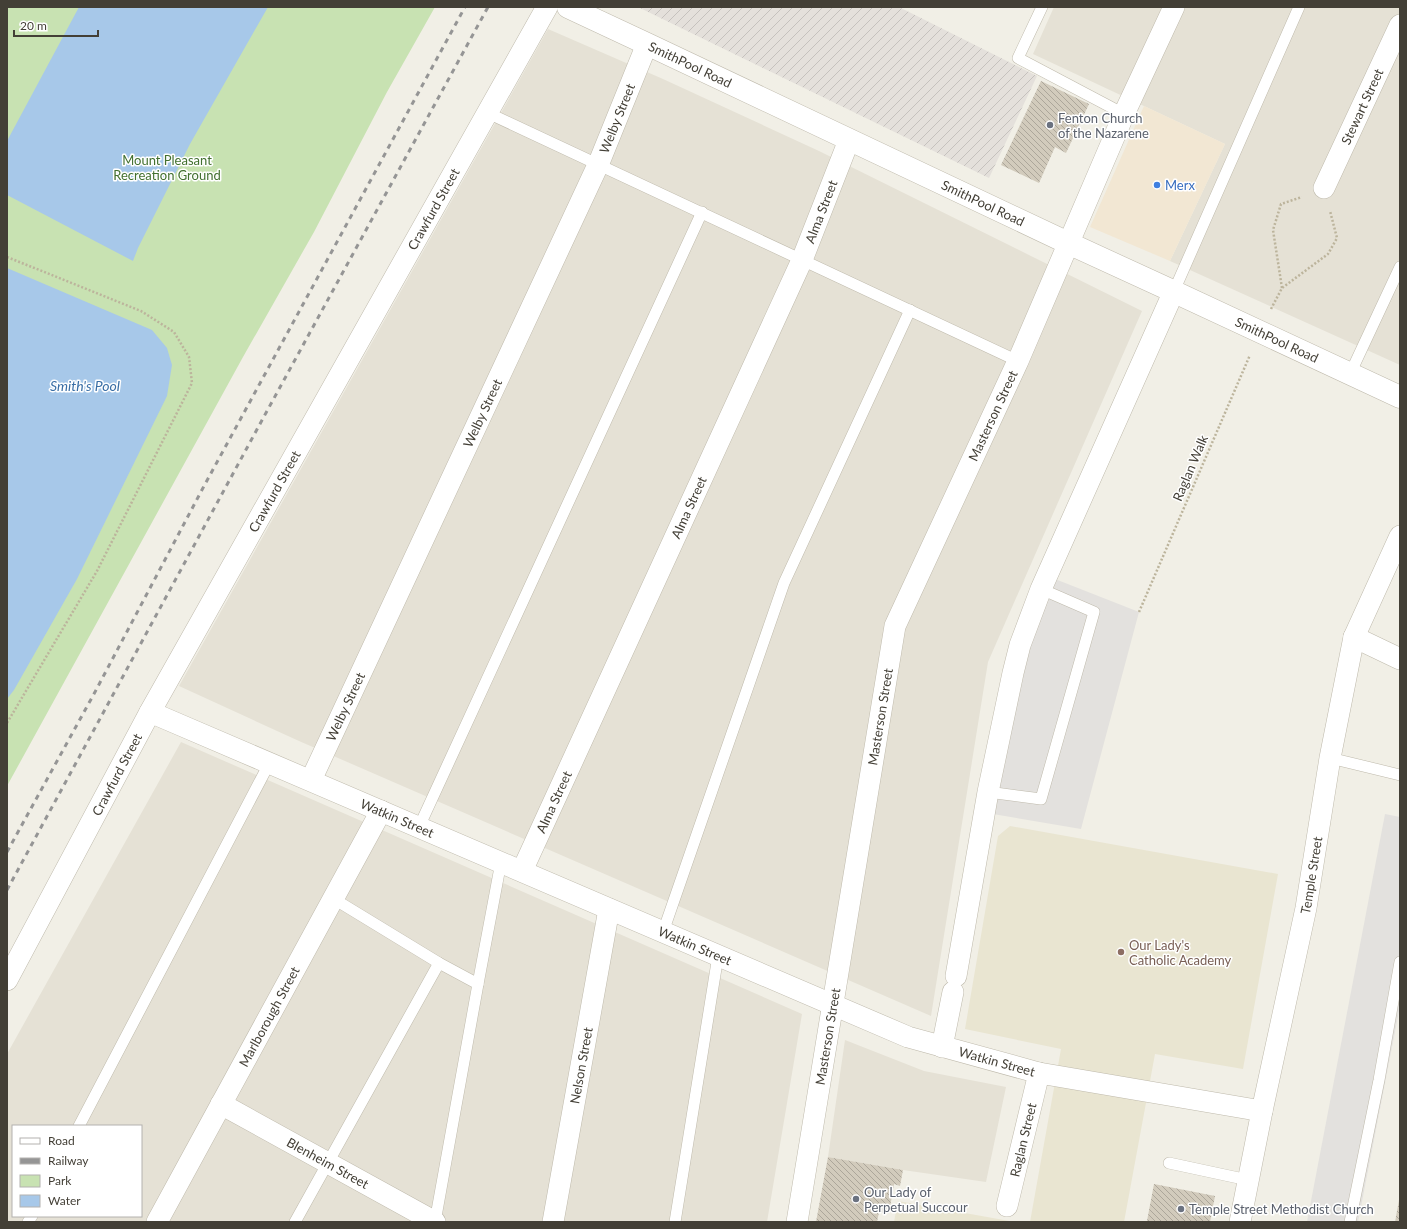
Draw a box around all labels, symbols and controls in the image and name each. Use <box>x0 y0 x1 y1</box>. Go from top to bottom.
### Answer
scale bar <box>14 12 98 38</box>
text: 20 m <box>20 18 47 33</box>
street label: SmithPool Road <box>646 38 734 91</box>
street label: Stewart Street <box>1337 66 1387 147</box>
street label: Welby Street <box>596 81 638 156</box>
place label: Fenton Church of the Nazarene <box>1058 110 1149 141</box>
marker: Fenton Church of the Nazarene <box>1045 120 1055 130</box>
park label: Mount Pleasant Recreation Ground <box>113 152 221 183</box>
street label: Crawfurd Street <box>404 165 463 253</box>
street label: SmithPool Road <box>939 176 1027 229</box>
street label: Alma Street <box>801 177 841 246</box>
place label: Merx <box>1165 177 1195 193</box>
marker: Merx <box>1152 180 1162 190</box>
street label: SmithPool Road <box>1233 313 1321 366</box>
street label: Masterson Street <box>965 367 1021 463</box>
street label: Welby Street <box>459 376 505 450</box>
water label: Smith's Pool <box>50 377 120 394</box>
street label: Raglan Walk <box>1169 432 1211 503</box>
street label: Crawfurd Street <box>245 447 304 535</box>
street label: Alma Street <box>667 473 710 541</box>
street label: Masterson Street <box>864 667 896 766</box>
street label: Welby Street <box>322 669 368 743</box>
street label: Crawfurd Street <box>88 730 145 818</box>
street label: Alma Street <box>533 768 575 836</box>
street label: Watkin Street <box>358 795 437 841</box>
street label: Temple Street <box>1297 835 1325 916</box>
street label: Watkin Street <box>656 923 735 969</box>
place label: Our Lady's Catholic Academy <box>1129 937 1232 968</box>
marker: Our Lady's Catholic Academy <box>1116 947 1126 957</box>
street label: Marlborough Street <box>235 963 303 1069</box>
street label: Masterson Street <box>812 986 843 1086</box>
street label: Nelson Street <box>566 1026 596 1105</box>
street label: Watkin Street <box>957 1043 1037 1080</box>
street label: Raglan Street <box>1006 1101 1040 1179</box>
legend <box>12 1125 142 1217</box>
text: Road <box>48 1133 75 1148</box>
street label: Blenheim Street <box>284 1134 372 1192</box>
text: Railway <box>48 1153 89 1168</box>
text: Park <box>48 1173 72 1188</box>
place label: Our Lady of Perpetual Succour <box>864 1184 968 1215</box>
text: Water <box>48 1193 81 1208</box>
marker: Our Lady of Perpetual Succour <box>851 1194 861 1204</box>
place label: Temple Street Methodist Church <box>1189 1201 1374 1217</box>
marker: Temple Street Methodist Church <box>1176 1204 1186 1214</box>

